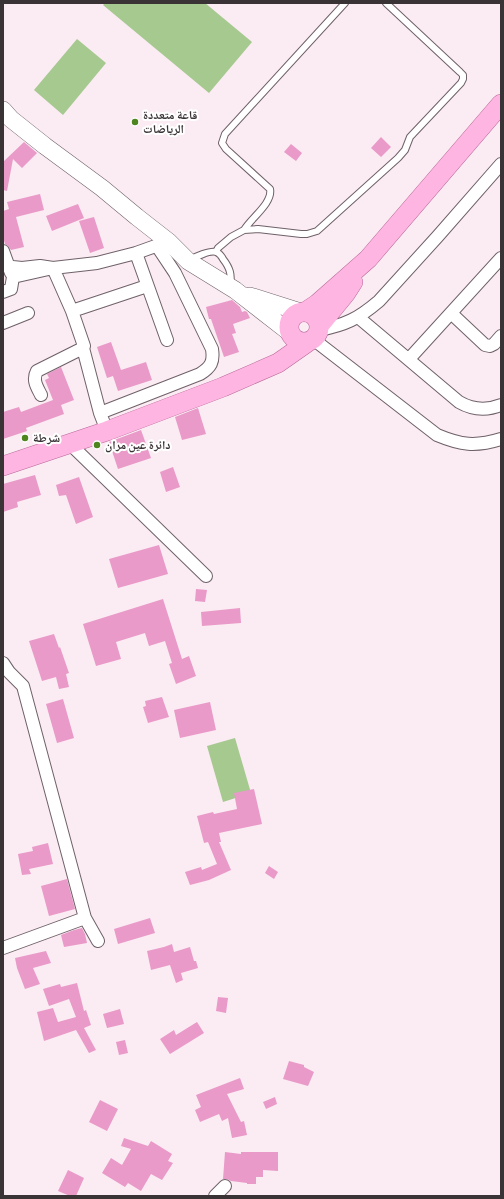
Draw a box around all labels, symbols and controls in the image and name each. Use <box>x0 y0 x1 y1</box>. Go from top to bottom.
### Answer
place label: قاعة متعددة الرياضات <box>143 108 197 136</box>
marker: قاعة متعددة الرياضات <box>130 117 140 127</box>
place label: شرطة <box>33 431 60 445</box>
marker: شرطة <box>20 433 30 443</box>
place label: دائرة عين مران <box>105 438 171 453</box>
marker: دائرة عين مران <box>92 440 102 450</box>

